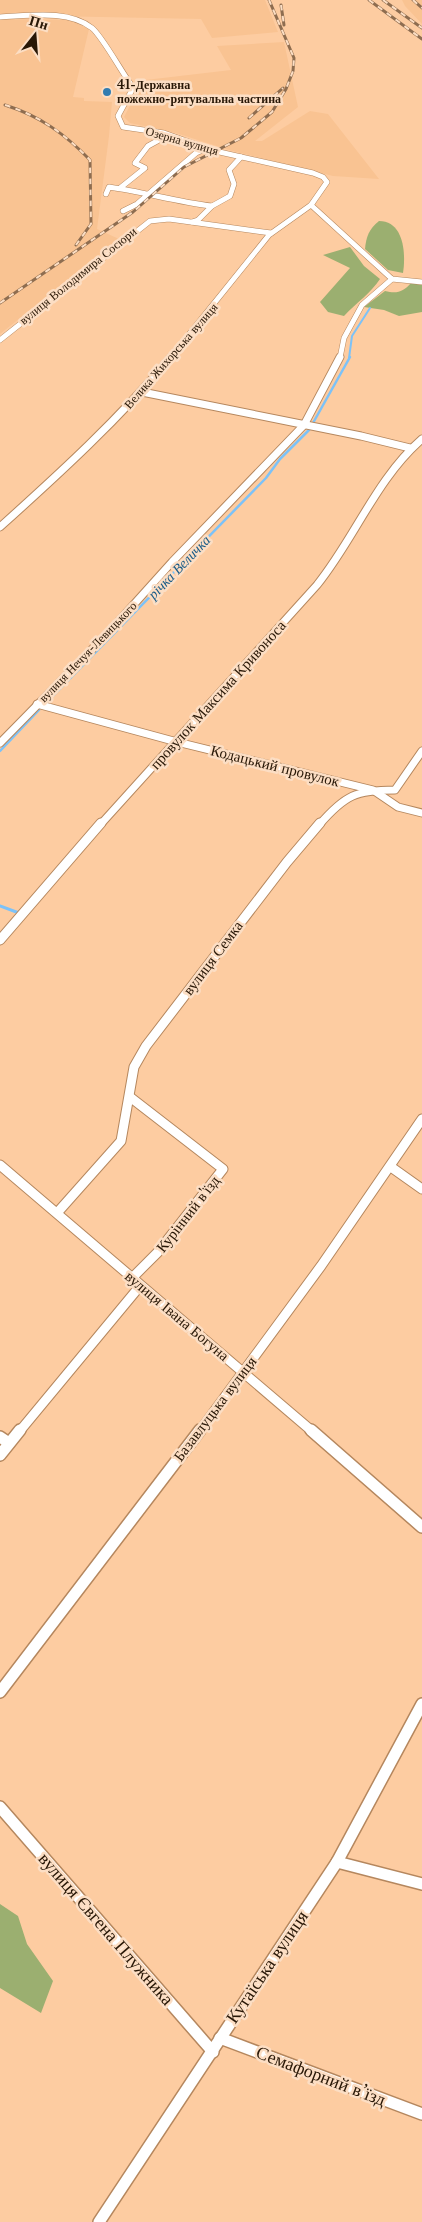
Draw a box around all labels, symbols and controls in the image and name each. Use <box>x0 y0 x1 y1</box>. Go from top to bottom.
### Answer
north arrow <box>10 10 60 60</box>
text: Пн <box>27 11 51 34</box>
place label: 41-Державна пожежно-рятувальна частина <box>117 77 281 106</box>
marker: 41-Державна пожежно-рятувальна частина <box>101 86 113 98</box>
street label: Озерна вулиця <box>144 123 221 158</box>
street label: вулиця Володимира Сосюри <box>16 223 140 327</box>
street label: Велика Жихорська вулиця <box>121 299 221 412</box>
water label: річка Величка <box>143 531 214 603</box>
street label: вулиця Нечуя-Левицького <box>36 598 140 705</box>
street label: провулок Максима Кривоноса <box>146 616 290 773</box>
street label: Кодацький провулок <box>209 740 342 791</box>
street label: вулиця Семка <box>178 916 247 999</box>
street label: Курінний в'їзд <box>152 1171 224 1256</box>
street label: вулиця Івана Богуна <box>121 1267 234 1365</box>
street label: Базавлуцька вулиця <box>169 1352 260 1465</box>
street label: вулиця Євгена Плужника <box>34 1848 178 2010</box>
street label: Кутаїська вулиця <box>221 1906 313 2028</box>
street label: Семафорний в’їзд <box>253 2041 389 2111</box>

